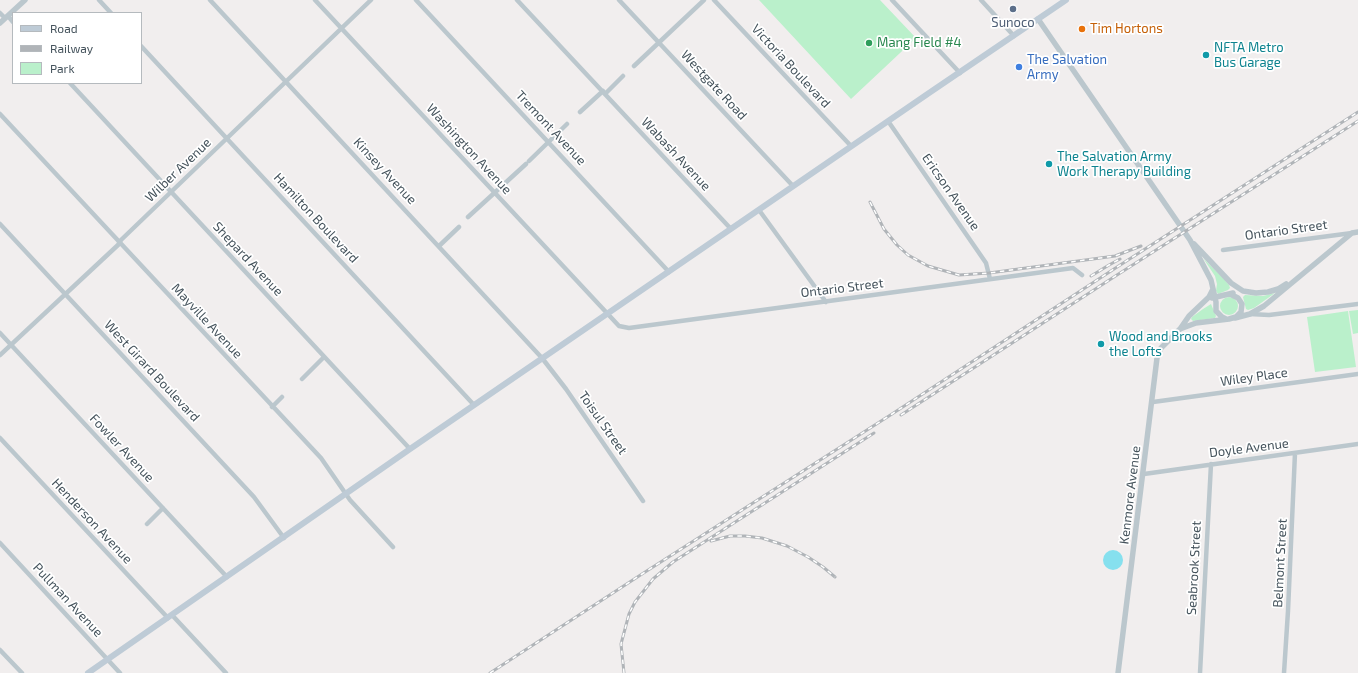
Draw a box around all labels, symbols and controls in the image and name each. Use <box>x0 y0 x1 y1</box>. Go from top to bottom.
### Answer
marker: Sunoco <box>1008 4 1018 14</box>
legend <box>12 12 142 84</box>
place label: Sunoco <box>991 15 1035 31</box>
text: Road <box>50 21 78 35</box>
street label: Victoria Boulevard <box>748 21 834 111</box>
place label: Tim Hortons <box>1090 21 1163 37</box>
marker: Tim Hortons <box>1077 24 1087 34</box>
place label: Mang Field #4 <box>877 35 962 51</box>
marker: Mang Field #4 <box>864 38 874 48</box>
place label: NFTA Metro Bus Garage <box>1214 40 1284 71</box>
text: Railway <box>50 41 93 55</box>
street label: Westgate Road <box>678 47 750 123</box>
marker: NFTA Metro Bus Garage <box>1201 50 1211 60</box>
place label: The Salvation Army <box>1027 52 1107 83</box>
text: Park <box>50 61 75 75</box>
marker: The Salvation Army <box>1014 62 1024 72</box>
street label: Tremont Avenue <box>513 88 589 168</box>
street label: Washington Avenue <box>423 101 515 197</box>
street label: Wabash Avenue <box>638 114 714 194</box>
street label: Kinsey Avenue <box>350 134 420 208</box>
street label: Wilber Avenue <box>142 135 214 205</box>
place label: The Salvation Army Work Therapy Building <box>1057 149 1191 180</box>
street label: Ericson Avenue <box>919 151 983 233</box>
marker: The Salvation Army Work Therapy Building <box>1044 159 1054 169</box>
street label: Hamilton Boulevard <box>270 170 362 266</box>
street label: Ontario Street <box>1244 216 1328 244</box>
street label: Shepard Avenue <box>210 219 286 299</box>
street label: Ontario Street <box>800 275 884 301</box>
street label: Mayville Avenue <box>168 280 246 362</box>
street label: West Girard Boulevard <box>101 317 203 425</box>
place label: Wood and Brooks the Lofts <box>1109 329 1212 360</box>
marker: Wood and Brooks the Lofts <box>1096 339 1106 349</box>
street label: Wiley Place <box>1219 365 1289 389</box>
street label: Toisul Street <box>576 388 630 458</box>
street label: Fowler Avenue <box>87 411 157 485</box>
street label: Doyle Avenue <box>1208 435 1290 461</box>
street label: Kenmore Avenue <box>1116 445 1144 545</box>
street label: Henderson Avenue <box>48 475 136 567</box>
street label: Belmont Street <box>1270 518 1290 608</box>
street label: Seabrook Street <box>1184 521 1204 615</box>
street label: Pullman Avenue <box>30 560 106 640</box>

